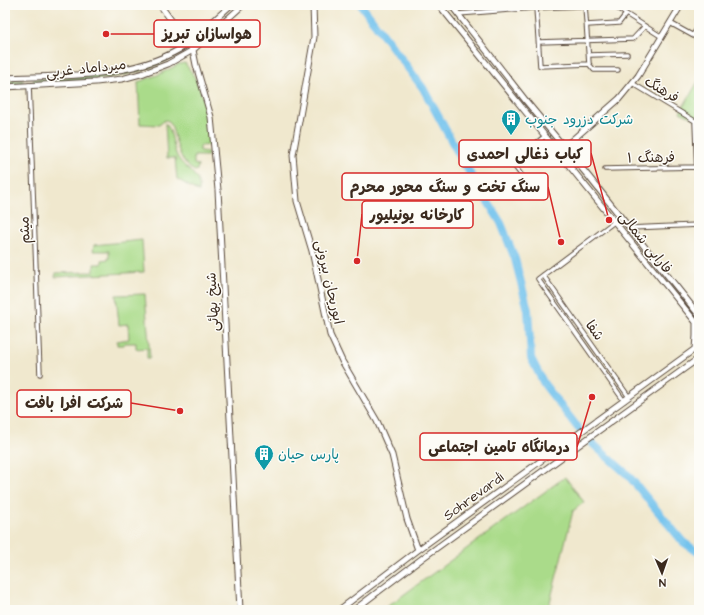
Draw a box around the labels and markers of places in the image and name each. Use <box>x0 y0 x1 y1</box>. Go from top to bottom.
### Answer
callout: هواسازان تبریز <box>154 20 260 47</box>
building icon: شرکت دزرود جنوب <box>500 108 522 136</box>
place label: شرکت دزرود جنوب <box>525 110 633 130</box>
callout: کباب ذغالی احمدی <box>459 140 591 167</box>
callout: سنگ تخت و سنگ محور محرم <box>342 173 548 200</box>
callout: کارخانه یونیلیور <box>362 201 473 228</box>
callout: شرکت افرا بافت <box>17 390 131 417</box>
callout: درمانگاه تامین اجتماعی <box>420 433 577 460</box>
building icon: پارس حیان <box>253 443 275 471</box>
place label: پارس حیان <box>278 445 339 465</box>

